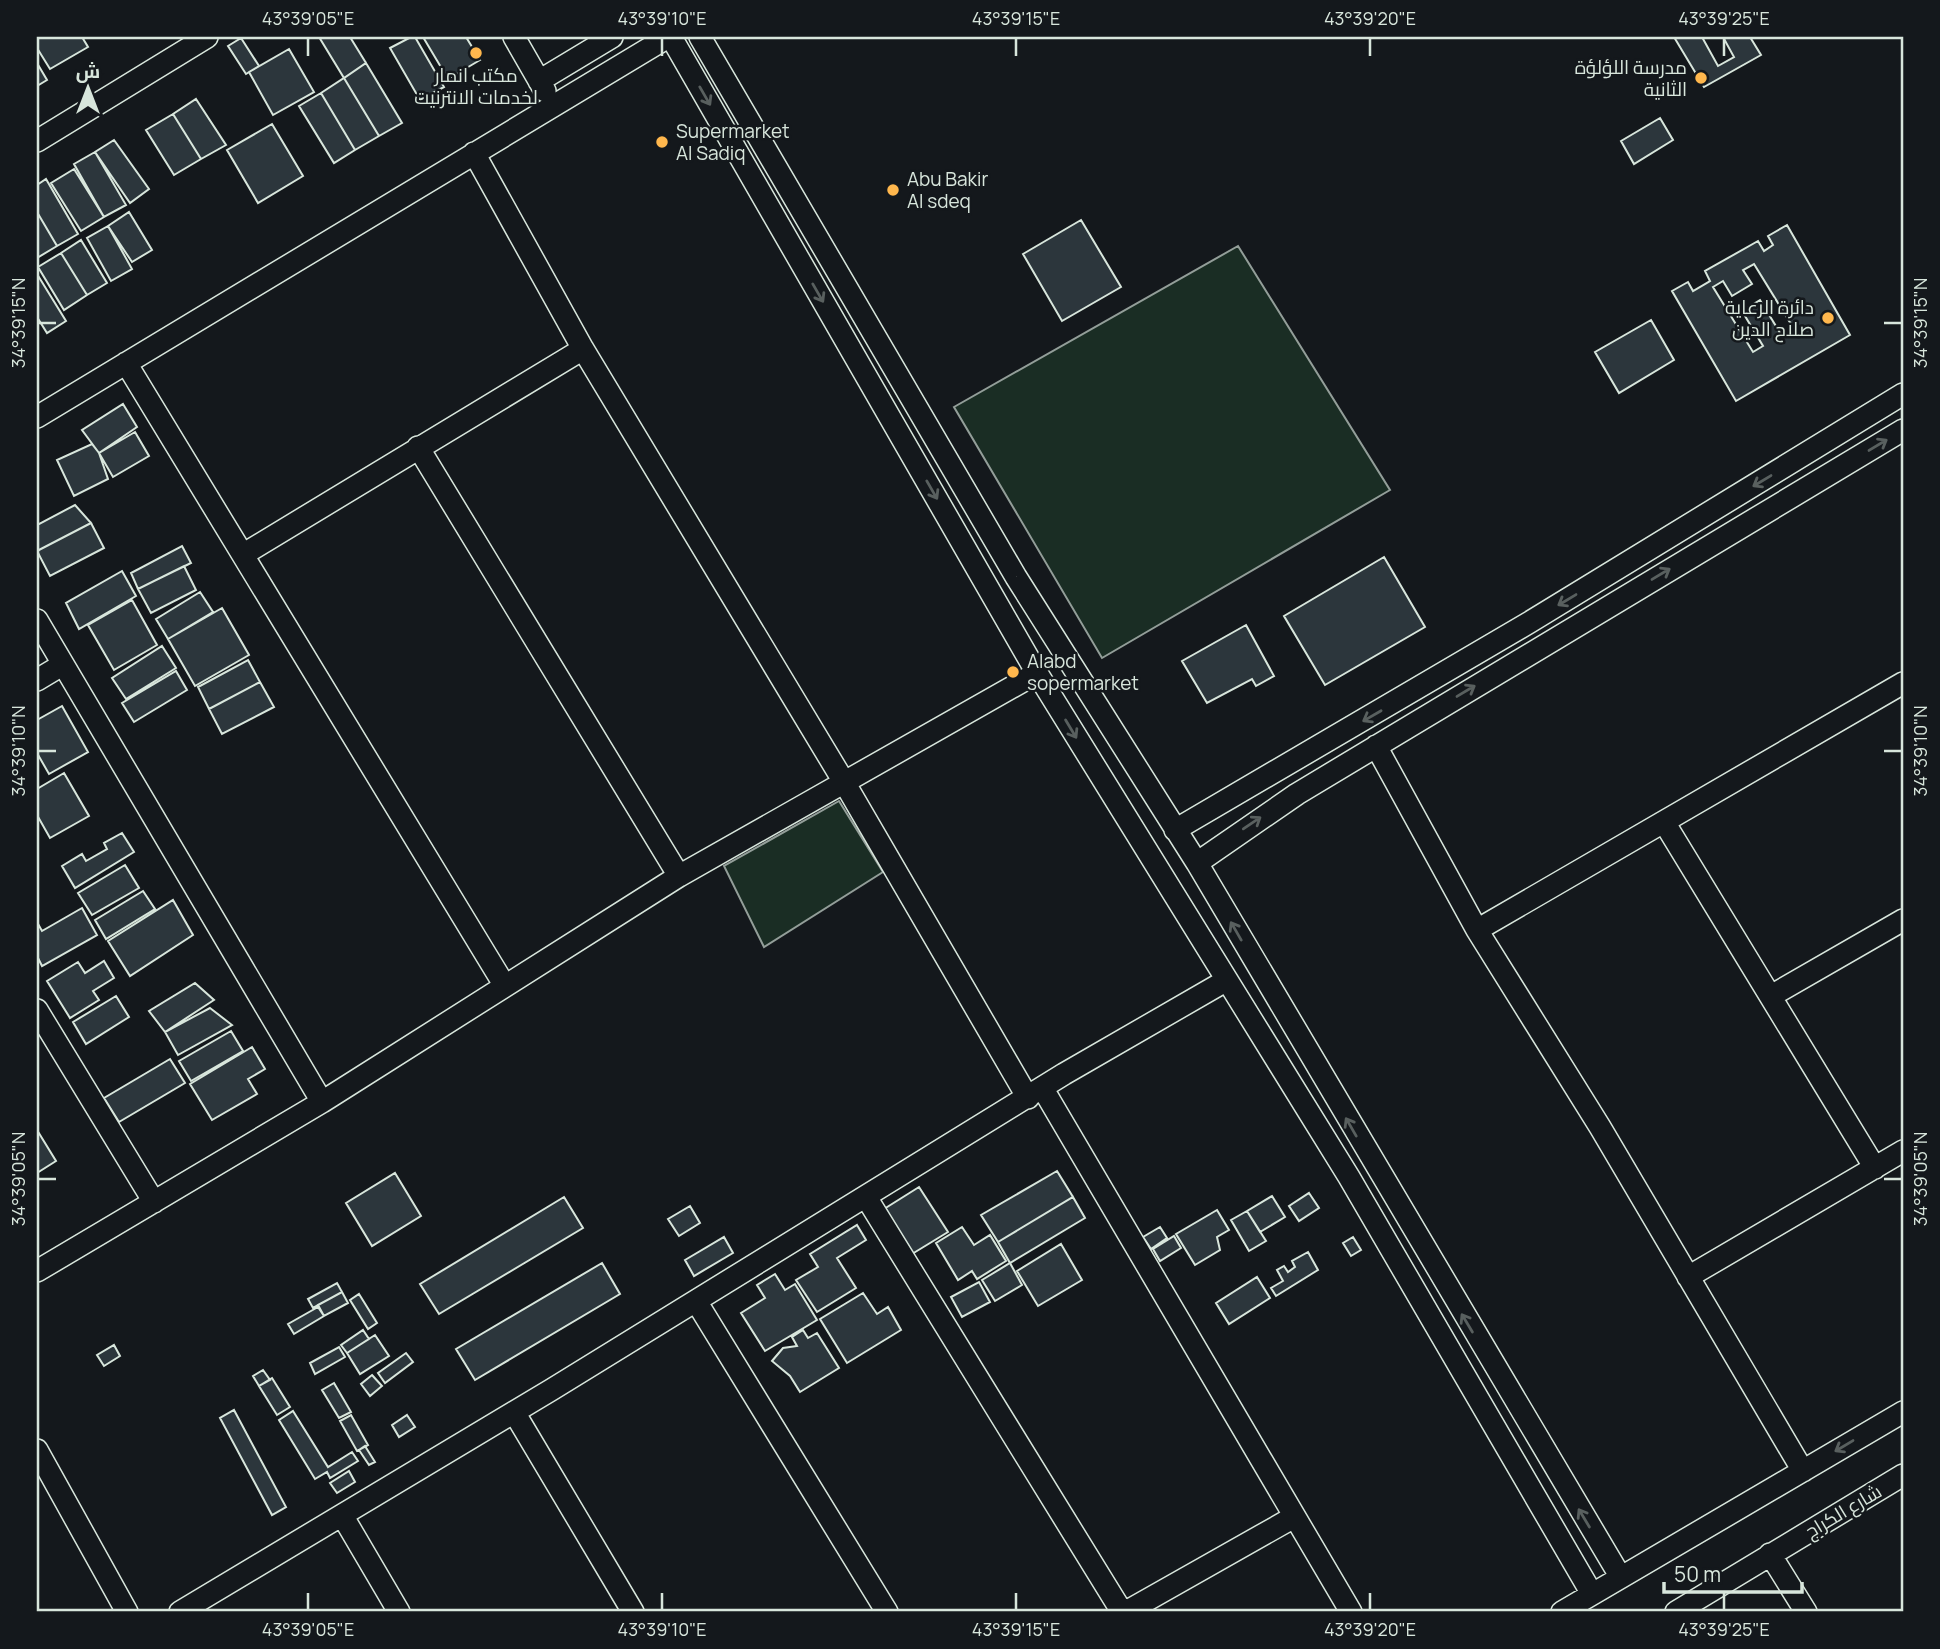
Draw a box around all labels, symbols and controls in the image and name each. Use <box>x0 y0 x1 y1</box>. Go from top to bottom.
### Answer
text: 43°39'05"E <box>262 6 354 30</box>
text: 43°39'10"E <box>618 6 706 30</box>
text: 43°39'15"E <box>972 6 1060 30</box>
text: 43°39'20"E <box>1324 6 1416 30</box>
text: 43°39'25"E <box>1678 6 1770 30</box>
marker: مكتب انمار لخدمات الانترنيت <box>468 45 484 61</box>
north arrow <box>52 52 122 122</box>
place label: مدرسة اللؤلؤة الثانية <box>1575 54 1687 102</box>
text: ش <box>76 58 100 84</box>
place label: مكتب انمار لخدمات الانترنيت <box>414 62 538 110</box>
marker: مدرسة اللؤلؤة الثانية <box>1693 70 1709 86</box>
one-way arrow <box>699 85 712 106</box>
place label: Supermarket Al Sadiq <box>676 118 790 166</box>
marker: Supermarket Al Sadiq <box>654 134 670 150</box>
place label: Abu Bakir Al sdeq <box>907 166 988 214</box>
marker: Abu Bakir Al sdeq <box>885 182 901 198</box>
text: 34°39'15"N <box>6 278 30 368</box>
text: 34°39'15"N <box>1908 278 1932 368</box>
one-way arrow <box>812 282 825 303</box>
place label: دائرة الرعاية صلاح الدين <box>1725 294 1814 343</box>
marker: دائرة الرعاية صلاح الدين <box>1820 310 1836 326</box>
one-way arrow <box>1868 438 1888 452</box>
one-way arrow <box>1752 475 1772 489</box>
one-way arrow <box>925 480 939 500</box>
one-way arrow <box>1651 567 1671 581</box>
one-way arrow <box>1558 593 1578 607</box>
place label: Alabd sopermarket <box>1027 648 1139 696</box>
marker: Alabd sopermarket <box>1005 664 1021 680</box>
one-way arrow <box>1456 684 1476 698</box>
text: 34°39'10"N <box>6 705 30 797</box>
text: 34°39'10"N <box>1908 705 1932 797</box>
one-way arrow <box>1362 709 1382 723</box>
one-way arrow <box>1064 719 1079 738</box>
one-way arrow <box>1242 816 1261 831</box>
one-way arrow <box>1229 921 1242 942</box>
one-way arrow <box>1344 1118 1358 1138</box>
text: 34°39'05"N <box>6 1132 30 1226</box>
text: 34°39'05"N <box>1908 1132 1932 1226</box>
one-way arrow <box>1460 1313 1474 1333</box>
one-way arrow <box>1835 1439 1855 1453</box>
street label: شارع الكراج <box>1800 1478 1887 1545</box>
one-way arrow <box>1577 1508 1591 1528</box>
scale bar <box>1664 1551 1802 1595</box>
text: 50 m <box>1674 1560 1721 1588</box>
text: 43°39'05"E <box>262 1617 354 1641</box>
text: 43°39'10"E <box>618 1617 706 1641</box>
text: 43°39'15"E <box>972 1617 1060 1641</box>
text: 43°39'20"E <box>1324 1617 1416 1641</box>
text: 43°39'25"E <box>1678 1617 1770 1641</box>

